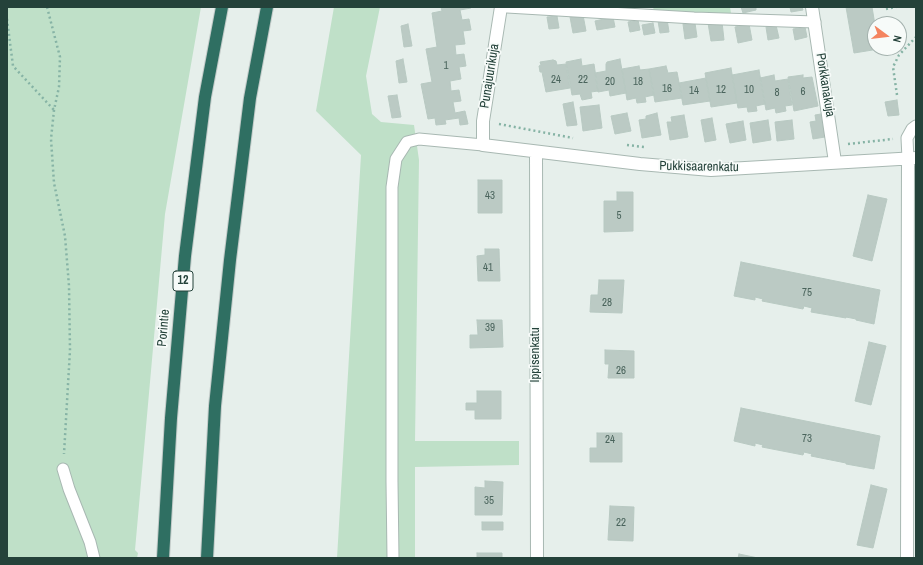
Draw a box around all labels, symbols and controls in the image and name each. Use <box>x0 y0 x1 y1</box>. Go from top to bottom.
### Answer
north arrow <box>867 16 907 56</box>
text: N <box>890 34 905 44</box>
street label: Punajuurikuja <box>477 43 503 109</box>
street label: Porkkanakuja <box>812 52 838 118</box>
house number: 1 <box>443 59 449 73</box>
house number: 24 <box>551 73 561 87</box>
house number: 22 <box>578 73 588 87</box>
house number: 20 <box>605 75 615 89</box>
house number: 18 <box>633 75 643 89</box>
house number: 16 <box>662 82 672 96</box>
house number: 12 <box>716 83 726 97</box>
house number: 10 <box>744 83 754 97</box>
house number: 14 <box>689 84 699 98</box>
house number: 6 <box>800 85 806 99</box>
house number: 8 <box>774 86 780 100</box>
street label: Pukkisaarenkatu <box>659 159 739 175</box>
house number: 43 <box>485 189 495 203</box>
house number: 5 <box>616 209 622 223</box>
house number: 41 <box>483 261 493 275</box>
road number: 12 <box>173 271 193 291</box>
house number: 75 <box>802 286 812 300</box>
house number: 28 <box>602 296 612 310</box>
street label: Porintie <box>155 309 173 347</box>
house number: 39 <box>485 321 495 335</box>
street label: Ippisenkatu <box>528 327 544 383</box>
house number: 26 <box>616 364 626 378</box>
house number: 73 <box>802 432 812 446</box>
house number: 24 <box>605 433 615 447</box>
house number: 35 <box>484 494 494 508</box>
house number: 22 <box>616 516 626 530</box>

